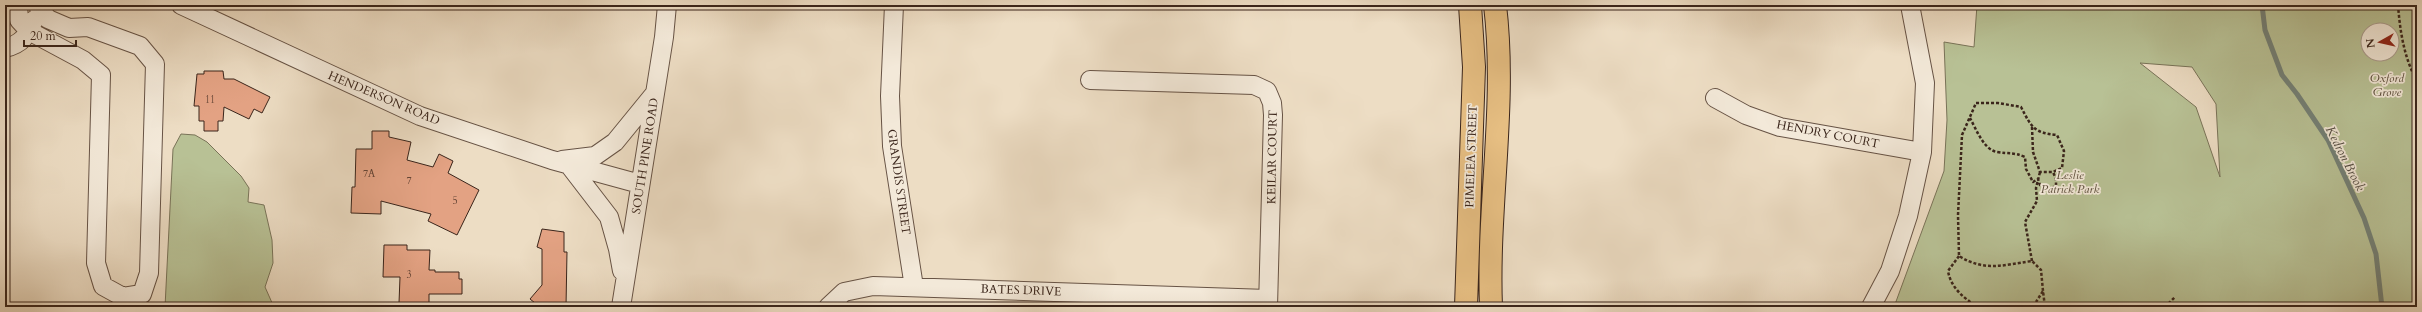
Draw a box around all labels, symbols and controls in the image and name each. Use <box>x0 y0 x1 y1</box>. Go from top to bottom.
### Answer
scale bar <box>24 22 76 48</box>
north arrow <box>2360 22 2400 62</box>
text: 20 m <box>30 28 57 44</box>
text: N <box>2362 37 2379 49</box>
street label: HENDERSON ROAD <box>326 67 443 129</box>
park label: Oxford Grove <box>2370 70 2405 100</box>
house number: 11 <box>205 93 215 107</box>
street label: SOUTH PINE ROAD <box>628 97 662 215</box>
street label: PIMELEA STREET <box>1461 104 1481 208</box>
street label: KEILAR COURT <box>1263 110 1281 204</box>
street label: HENDRY COURT <box>1775 116 1881 152</box>
water label: Kedron Brook <box>2321 123 2369 195</box>
street label: GRANDIS STREET <box>884 128 914 236</box>
house number: 7A <box>363 167 376 181</box>
park label: Leslie Patrick Park <box>2041 167 2099 197</box>
house number: 7 <box>406 174 412 188</box>
house number: 5 <box>452 194 458 208</box>
house number: 3 <box>406 268 412 282</box>
street label: BATES DRIVE <box>980 281 1062 299</box>

